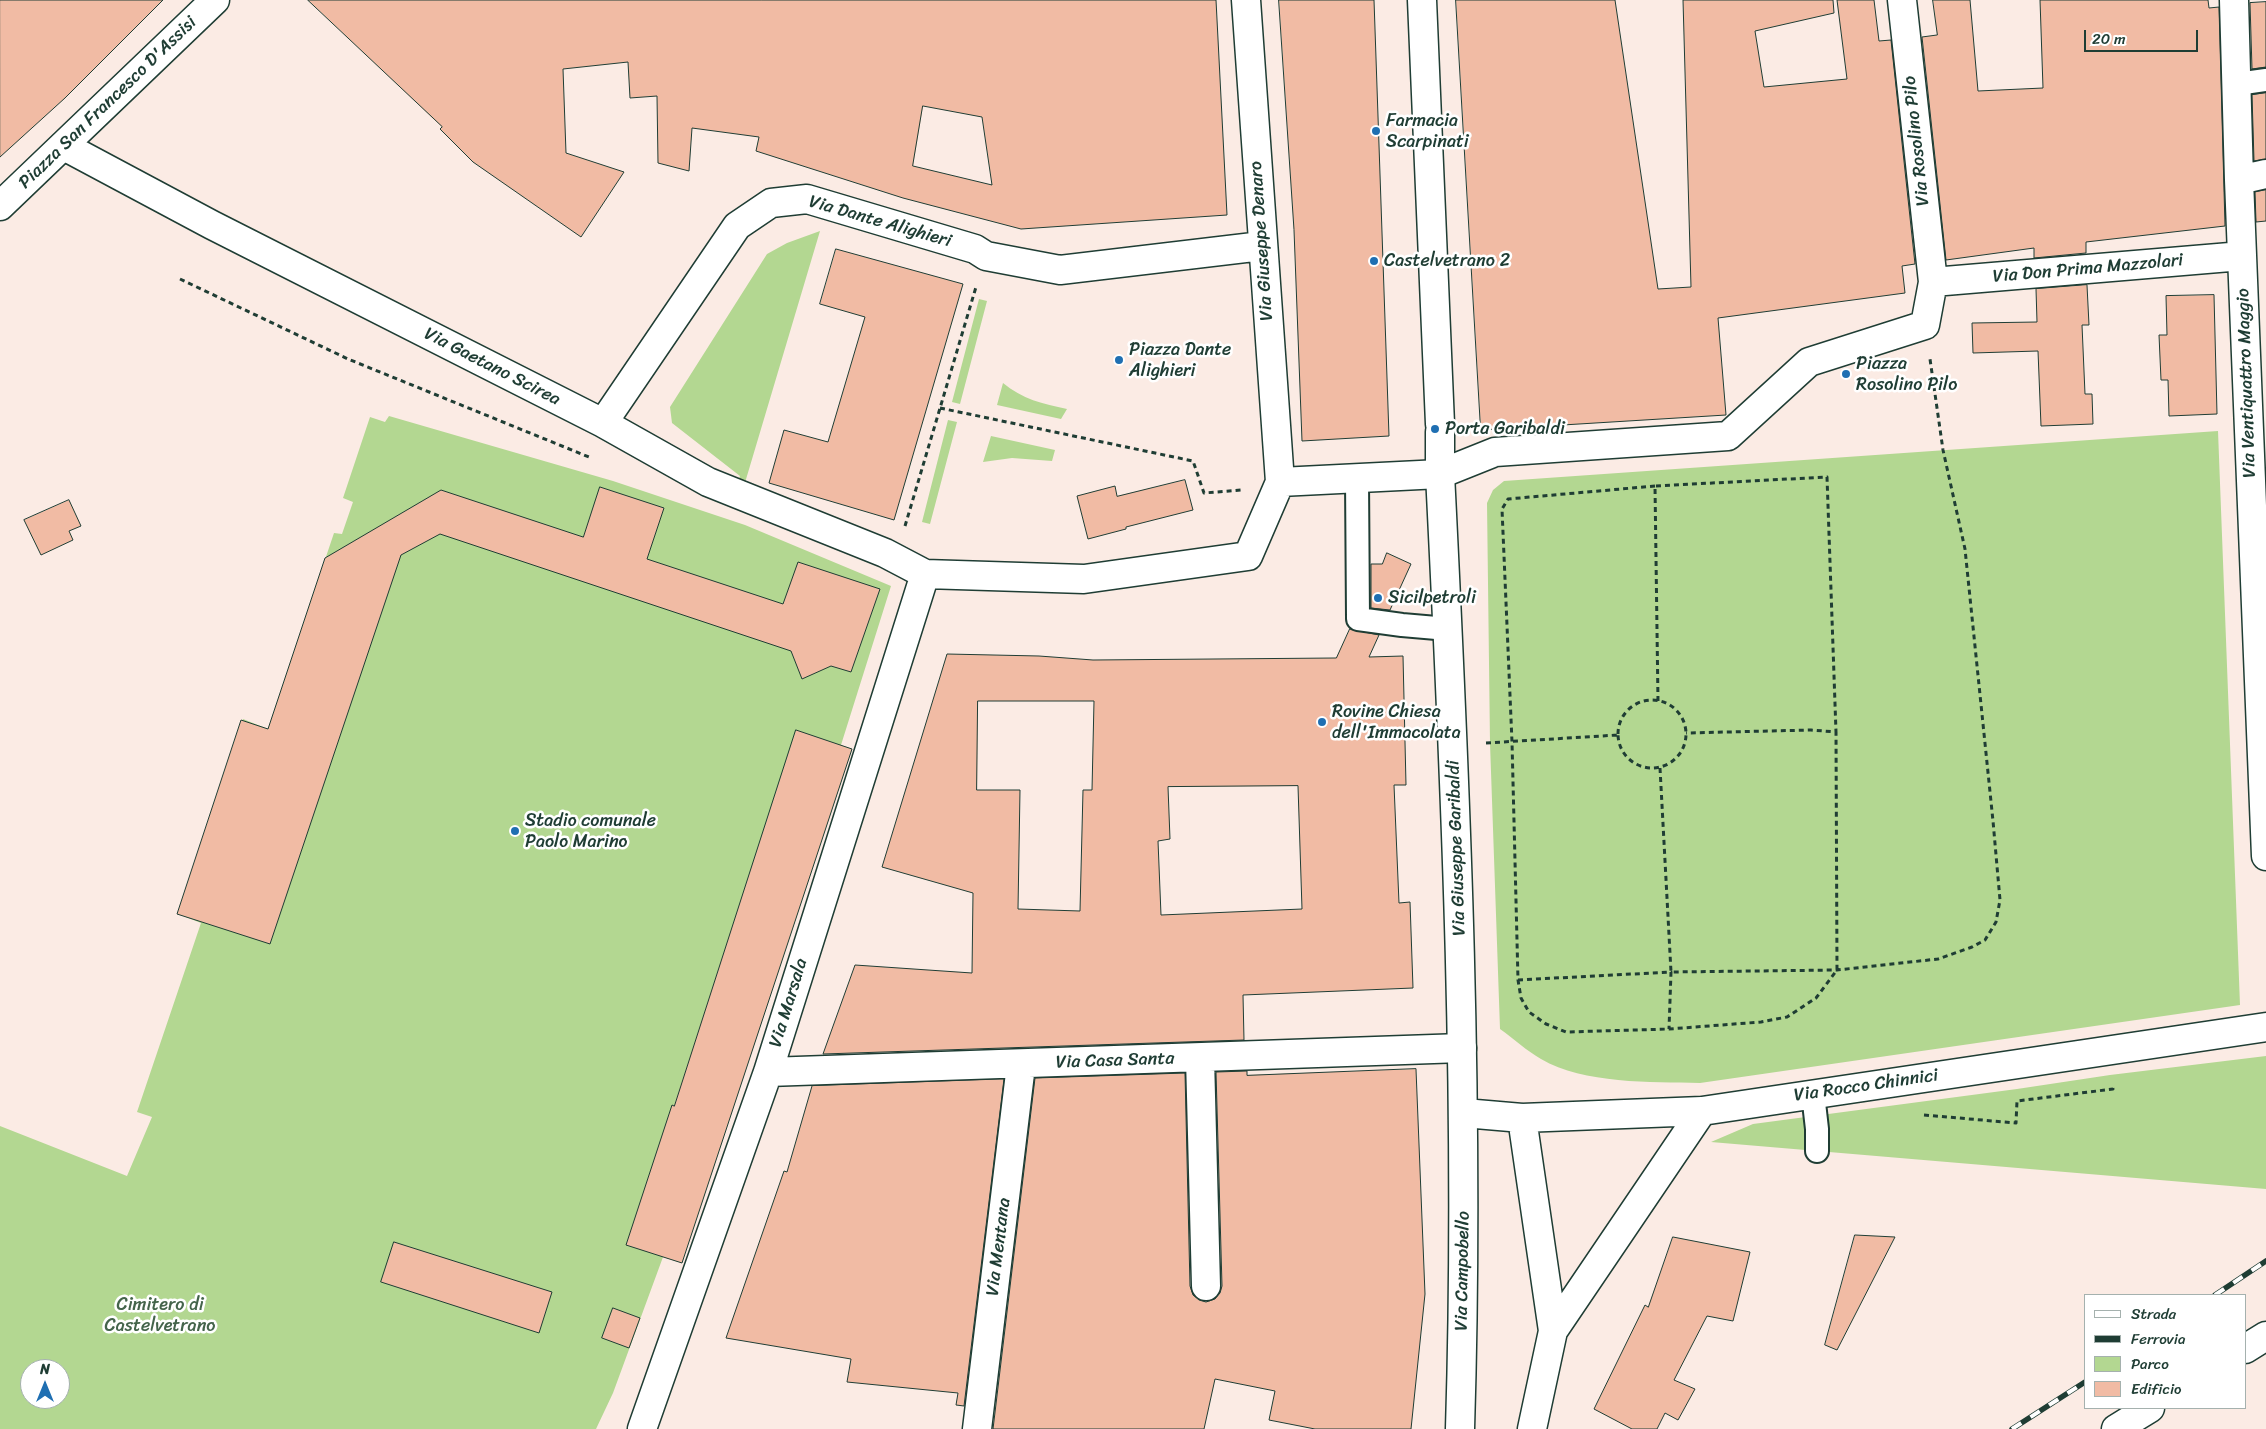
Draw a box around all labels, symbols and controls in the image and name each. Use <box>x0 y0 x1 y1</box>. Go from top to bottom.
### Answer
street label: Piazza San Francesco D'Assisi <box>15 12 201 194</box>
scale bar <box>2086 20 2200 52</box>
text: 20 m <box>2092 26 2126 52</box>
street label: Via Rosolino Pilo <box>1899 75 1935 207</box>
place label: Farmacia Scarpinati <box>1386 110 1469 152</box>
marker: Farmacia Scarpinati <box>1370 125 1382 137</box>
street label: Via Giuseppe Denaro <box>1246 160 1278 322</box>
street label: Via Dante Alighieri <box>806 191 954 253</box>
place label: Castelvetrano 2 <box>1384 250 1510 272</box>
street label: Via Don Prima Mazzolari <box>1992 250 2184 288</box>
marker: Castelvetrano 2 <box>1368 255 1380 267</box>
street label: Via Ventiquattro Maggio <box>2233 288 2261 478</box>
street label: Via Gaetano Scirea <box>420 323 564 411</box>
place label: Piazza Dante Alighieri <box>1129 339 1231 382</box>
place label: Piazza Rosolino Pilo <box>1856 353 1957 396</box>
marker: Piazza Dante Alighieri <box>1113 354 1125 366</box>
marker: Piazza Rosolino Pilo <box>1840 368 1852 380</box>
place label: Porta Garibaldi <box>1445 418 1565 440</box>
marker: Porta Garibaldi <box>1429 423 1441 435</box>
place label: Sicilpetroli <box>1388 587 1476 609</box>
marker: Sicilpetroli <box>1372 592 1384 604</box>
place label: Rovine Chiesa dell'Immacolata <box>1332 701 1461 744</box>
marker: Rovine Chiesa dell'Immacolata <box>1316 716 1328 728</box>
street label: Via Giuseppe Garibaldi <box>1443 760 1471 936</box>
place label: Stadio comunale Paolo Marino <box>525 810 656 852</box>
marker: Stadio comunale Paolo Marino <box>509 825 521 837</box>
street label: Via Marsala <box>765 956 813 1050</box>
street label: Via Casa Santa <box>1055 1048 1175 1074</box>
street label: Via Rocco Chinnici <box>1793 1065 1939 1107</box>
street label: Via Mentana <box>982 1197 1016 1297</box>
street label: Via Campobello <box>1451 1211 1475 1331</box>
park label: Cimitero di Castelvetrano <box>105 1294 215 1336</box>
legend <box>2084 1294 2246 1409</box>
text: Strada <box>2131 1301 2176 1327</box>
text: Ferrovia <box>2131 1326 2185 1352</box>
text: Parco <box>2131 1351 2169 1377</box>
text: N <box>40 1357 50 1382</box>
north arrow <box>20 1359 70 1409</box>
text: Edificio <box>2131 1376 2182 1402</box>

